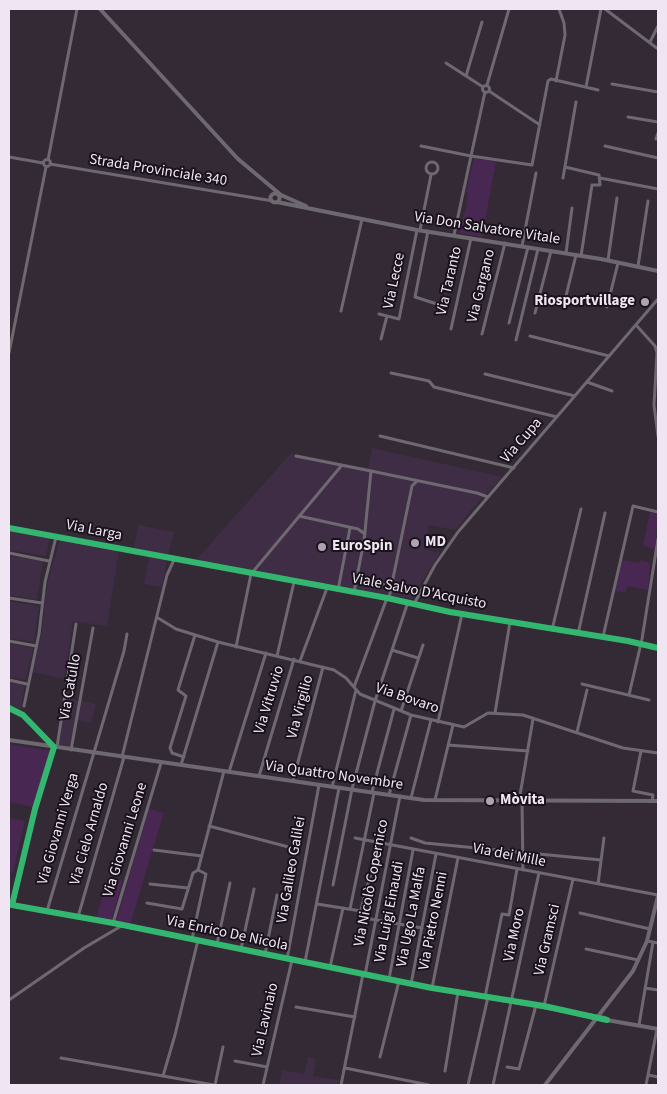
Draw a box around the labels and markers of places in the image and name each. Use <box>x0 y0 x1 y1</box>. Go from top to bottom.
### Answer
place label: Riosportvillage <box>534 293 635 311</box>
marker: Riosportvillage <box>639 296 651 308</box>
place label: MD <box>425 534 446 552</box>
marker: MD <box>409 537 421 549</box>
place label: EuroSpin <box>332 538 393 556</box>
marker: EuroSpin <box>316 541 328 553</box>
place label: Mòvita <box>500 792 545 810</box>
marker: Mòvita <box>484 795 496 807</box>

